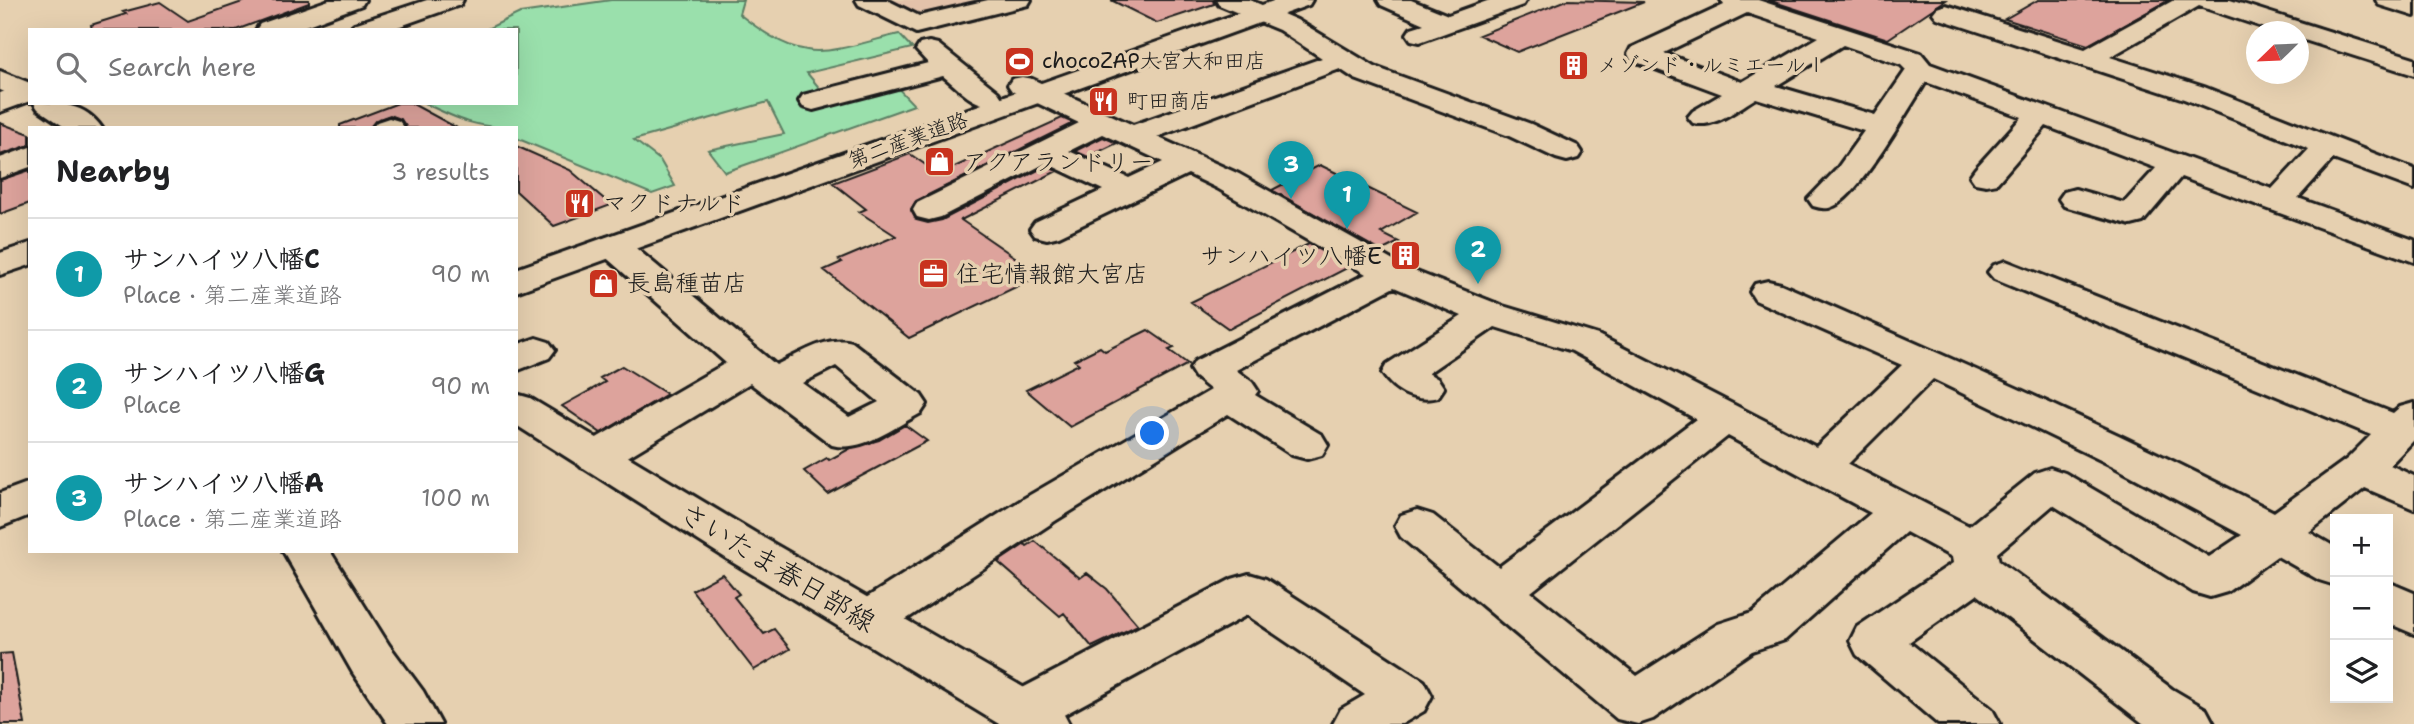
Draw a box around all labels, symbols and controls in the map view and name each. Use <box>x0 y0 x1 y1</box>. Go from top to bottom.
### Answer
north arrow <box>2246 21 2309 84</box>
search box <box>28 28 518 105</box>
sports icon: chocoZAP大宮大和田店 <box>1002 44 1036 78</box>
place label: chocoZAP大宮大和田店 <box>1042 47 1266 75</box>
icon: search <box>52 48 90 86</box>
building icon: メゾンド・ルミエールⅠ <box>1557 48 1591 82</box>
text: Search here <box>108 49 257 84</box>
place label: メゾンド・ルミエールⅠ <box>1597 51 1827 79</box>
restaurant icon: 町田商店 <box>1087 84 1121 118</box>
place label: 町田商店 <box>1127 87 1211 115</box>
street label: 第二産業道路 <box>844 105 972 175</box>
pin: 3 <box>1268 141 1314 199</box>
shop icon: アクアランドリー <box>923 145 957 179</box>
place label: アクアランドリー <box>963 146 1154 178</box>
text: Nearby <box>56 151 171 192</box>
text: 3 results <box>391 157 490 187</box>
pin: 1 <box>1324 171 1370 229</box>
restaurant icon: マクドナルド <box>563 186 597 220</box>
place label: マクドナルド <box>603 187 745 219</box>
pin: 2 <box>1455 226 1501 284</box>
building icon: サンハイツ八幡E <box>1388 239 1422 273</box>
place label: サンハイツ八幡E <box>1200 240 1382 272</box>
text: サンハイツ八幡C <box>123 241 320 276</box>
office icon: 住宅情報館大宮店 <box>916 257 950 291</box>
place label: 住宅情報館大宮店 <box>956 258 1148 290</box>
text: 1 <box>74 259 84 289</box>
text: 90 m <box>430 259 490 289</box>
shop icon: 長島種苗店 <box>587 266 621 300</box>
place label: 長島種苗店 <box>627 267 747 299</box>
text: Place · 第二産業道路 <box>123 280 342 310</box>
text: サンハイツ八幡G <box>123 355 325 390</box>
text: 2 <box>71 371 87 401</box>
text: 90 m <box>430 371 490 401</box>
text: Place <box>123 390 182 420</box>
your location <box>1135 416 1169 450</box>
text: サンハイツ八幡A <box>123 465 324 500</box>
text: 3 <box>71 483 87 513</box>
text: 100 m <box>421 483 490 513</box>
street label: さいたま春日部線 <box>673 493 883 641</box>
text: Place · 第二産業道路 <box>123 504 342 534</box>
map controls <box>2330 514 2393 703</box>
button: + <box>2330 514 2393 577</box>
button: − <box>2330 577 2393 640</box>
button: layers <box>2330 640 2393 703</box>

